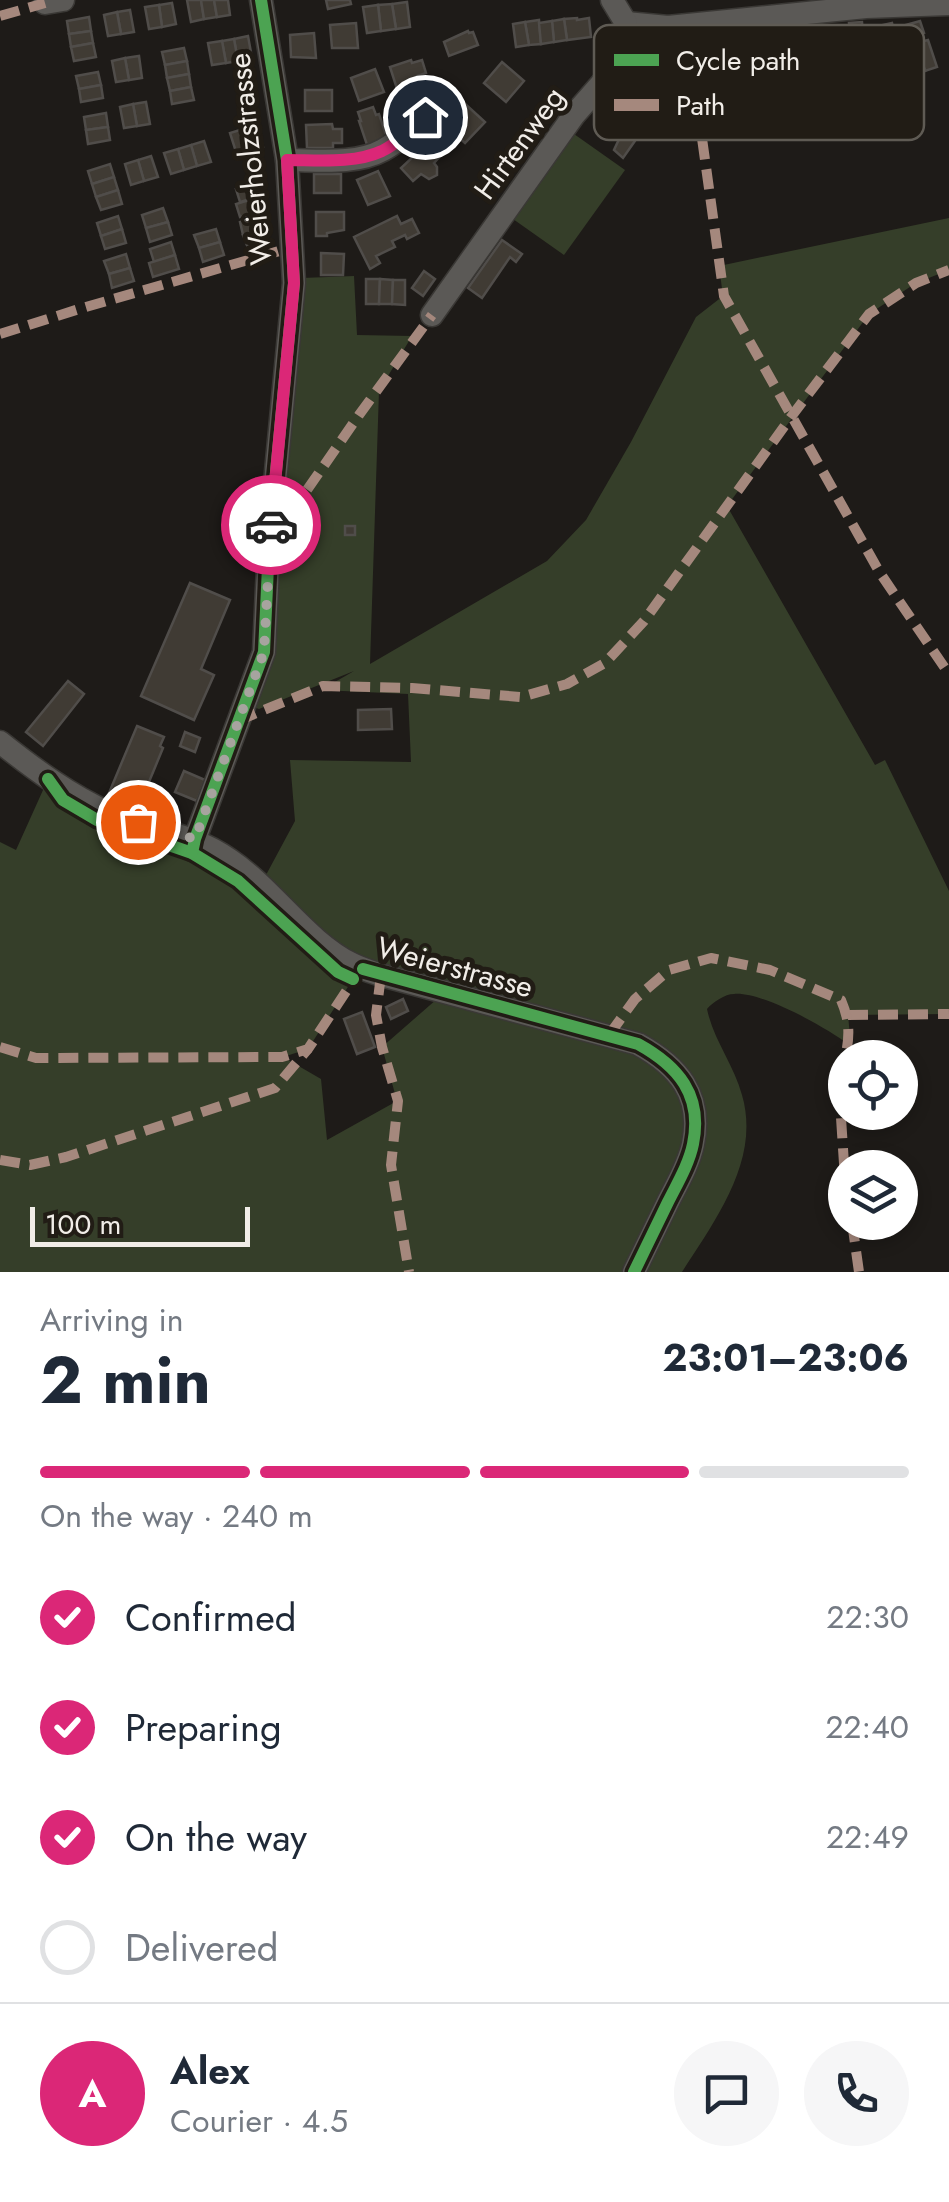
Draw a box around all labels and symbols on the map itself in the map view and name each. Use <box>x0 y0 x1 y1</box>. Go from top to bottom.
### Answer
legend <box>594 25 924 140</box>
text: Cycle path <box>676 40 801 81</box>
street label: Weierholzstrasse <box>217 51 283 267</box>
pin <box>383 75 468 160</box>
street label: Hirtenweg <box>463 78 575 208</box>
text: Path <box>676 85 725 126</box>
courier <box>221 475 321 575</box>
pin <box>96 780 181 865</box>
street label: Weierstrasse <box>372 926 538 1008</box>
scale bar <box>30 1202 250 1246</box>

